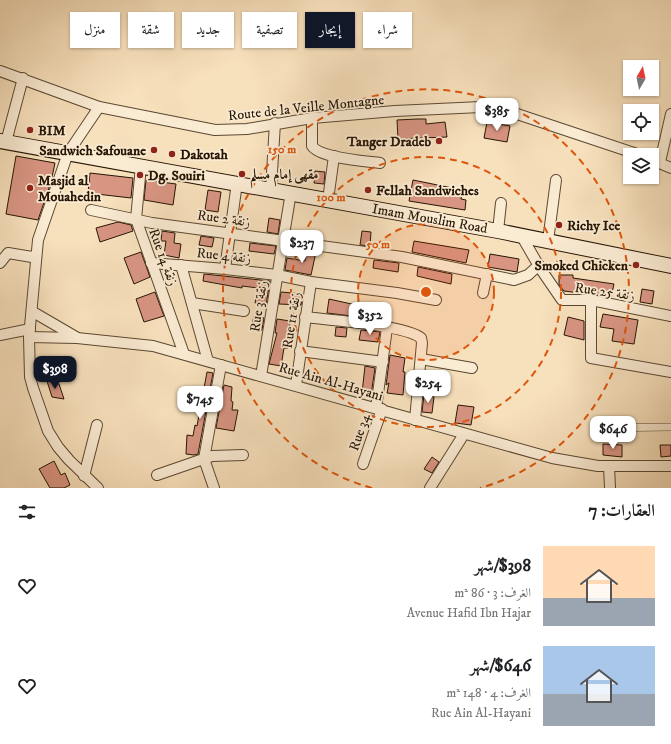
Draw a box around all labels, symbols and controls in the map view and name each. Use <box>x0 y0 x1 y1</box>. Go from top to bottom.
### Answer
chip: منزل <box>70 12 120 48</box>
chip: شقة <box>128 12 174 48</box>
chip: جديد <box>182 12 234 48</box>
chip: تصفية <box>242 12 297 48</box>
chip: إيجار <box>305 12 355 48</box>
chip: شراء <box>363 12 412 48</box>
north arrow <box>623 60 659 96</box>
map controls <box>623 60 659 184</box>
street label: Route de la Veille Montagne <box>227 91 385 125</box>
pin: $385 <box>473 98 521 132</box>
text: $385 <box>485 103 509 119</box>
button: locate <box>623 104 659 140</box>
place label: BIM <box>38 122 66 140</box>
marker: BIM <box>25 125 35 135</box>
place label: Tanger Dradeb <box>346 133 431 151</box>
marker: Tanger Dradeb <box>434 136 444 146</box>
place label: Sandwich Safouane <box>39 142 146 160</box>
text: 150 m <box>268 142 296 157</box>
marker: Sandwich Safouane <box>149 145 159 155</box>
place label: Dakotah <box>180 146 228 164</box>
button: layers <box>623 148 659 184</box>
marker: Dakotah <box>167 149 177 159</box>
place label: مقهى إمام مسلم <box>250 166 319 189</box>
place label: Dg. Souiri <box>148 167 205 185</box>
marker: مقهى إمام مسلم <box>237 169 247 179</box>
marker: Dg. Souiri <box>135 170 145 180</box>
place label: Masjid al Mouahedin <box>38 172 102 206</box>
place label: Fellah Sandwiches <box>376 182 479 200</box>
marker: Masjid al Mouahedin <box>25 183 35 193</box>
marker: Fellah Sandwiches <box>363 185 373 195</box>
text: 100 m <box>317 190 345 205</box>
street label: Imam Mouslim Road <box>371 200 489 238</box>
street label: Rue 2 زنقة <box>196 206 252 232</box>
place label: Richy Ice <box>567 217 620 235</box>
marker: Richy Ice <box>554 220 564 230</box>
street label: Rue 14 زنقة <box>144 226 182 289</box>
pin: $237 <box>278 230 326 264</box>
text: $237 <box>289 235 315 251</box>
text: 50 m <box>365 237 390 252</box>
street label: Rue 4 زنقة <box>196 244 252 268</box>
place label: Smoked Chicken <box>535 257 629 275</box>
marker: Smoked Chicken <box>631 260 641 270</box>
street label: Rue 3 زنقة <box>246 279 272 333</box>
street label: Rue 25 زنقة <box>574 279 636 305</box>
centre of rings <box>419 285 433 299</box>
street label: Rue 11 زنقة <box>279 291 305 350</box>
pin: $352 <box>346 302 394 336</box>
text: $352 <box>358 307 382 323</box>
pin: $398 <box>31 356 79 390</box>
street label: Rue Ain Al-Hayani <box>277 358 385 406</box>
text: $398 <box>43 361 67 377</box>
pin: $254 <box>404 370 452 404</box>
text: $254 <box>415 375 441 391</box>
pin: $745 <box>176 386 224 420</box>
text: $745 <box>186 391 214 407</box>
street label: Rue 34 <box>345 410 375 453</box>
pin: $646 <box>589 416 637 450</box>
text: $646 <box>599 421 627 437</box>
text: العقارات: 7 <box>589 500 655 522</box>
icon: filters <box>16 501 38 523</box>
text: $398/شهر <box>474 555 531 577</box>
icon: home <box>575 562 623 610</box>
icon: heart <box>16 575 38 597</box>
text: الغرف: 3 · 86 m² <box>454 585 531 601</box>
text: Avenue Hafid Ibn Hajar <box>407 605 531 621</box>
text: $646/شهر <box>470 655 531 677</box>
icon: home <box>575 662 623 710</box>
icon: heart <box>16 675 38 697</box>
text: الغرف: 4 · 148 m² <box>446 685 531 701</box>
text: Rue Ain Al-Hayani <box>431 705 531 721</box>

